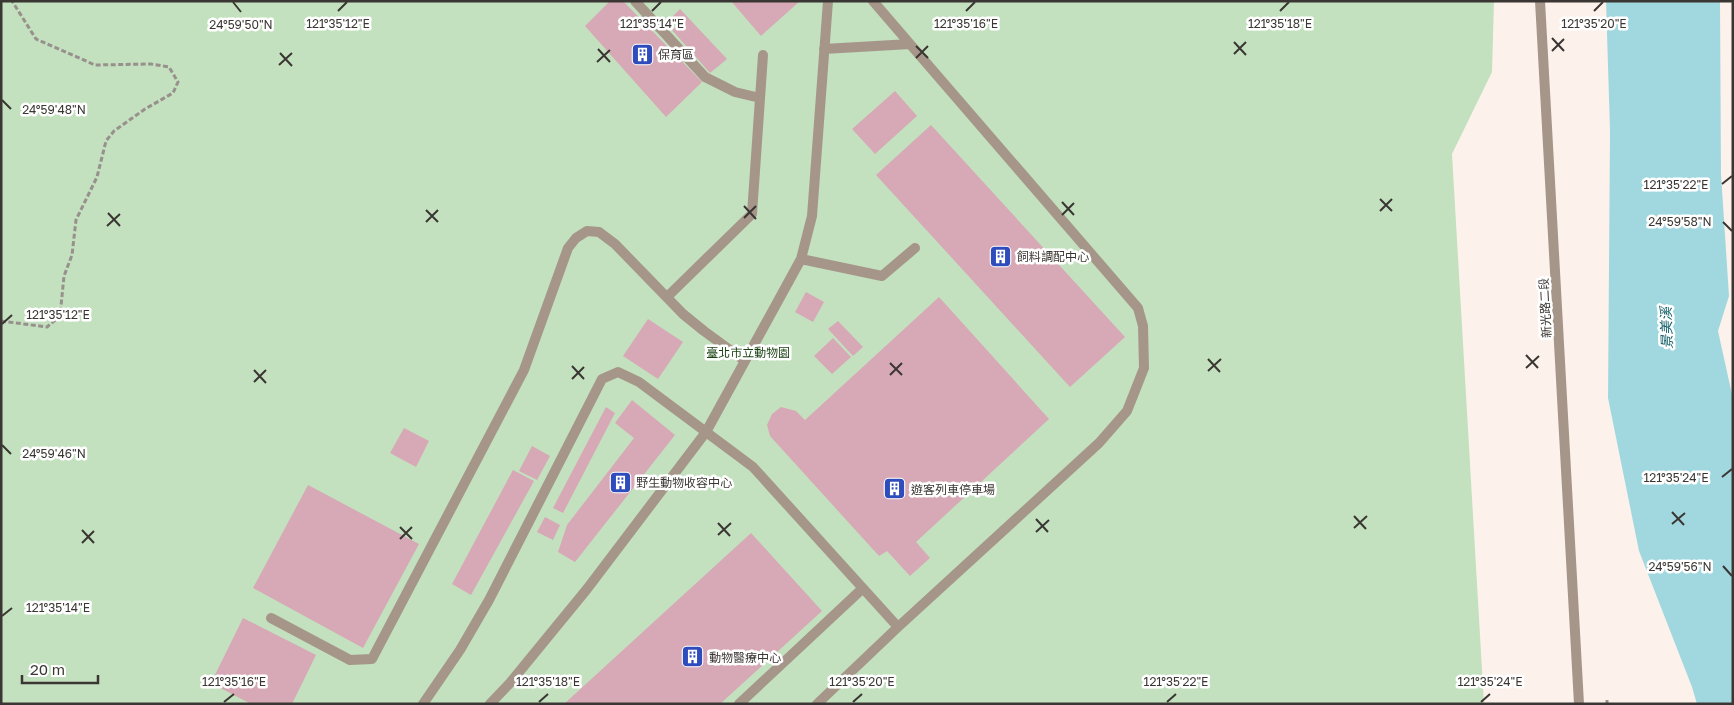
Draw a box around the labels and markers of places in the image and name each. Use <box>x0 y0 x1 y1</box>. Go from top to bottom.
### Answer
building icon: 保育區 <box>630 42 654 66</box>
place label: 保育區 <box>658 47 694 62</box>
building icon: 飼料調配中心 <box>989 244 1013 268</box>
place label: 飼料調配中心 <box>1017 249 1089 264</box>
building icon: 野生動物收容中心 <box>608 470 632 494</box>
place label: 野生動物收容中心 <box>636 475 732 490</box>
building icon: 遊客列車停車場 <box>883 477 907 501</box>
place label: 遊客列車停車場 <box>911 482 995 497</box>
building icon: 動物醫療中心 <box>681 645 705 669</box>
place label: 動物醫療中心 <box>709 650 781 665</box>

